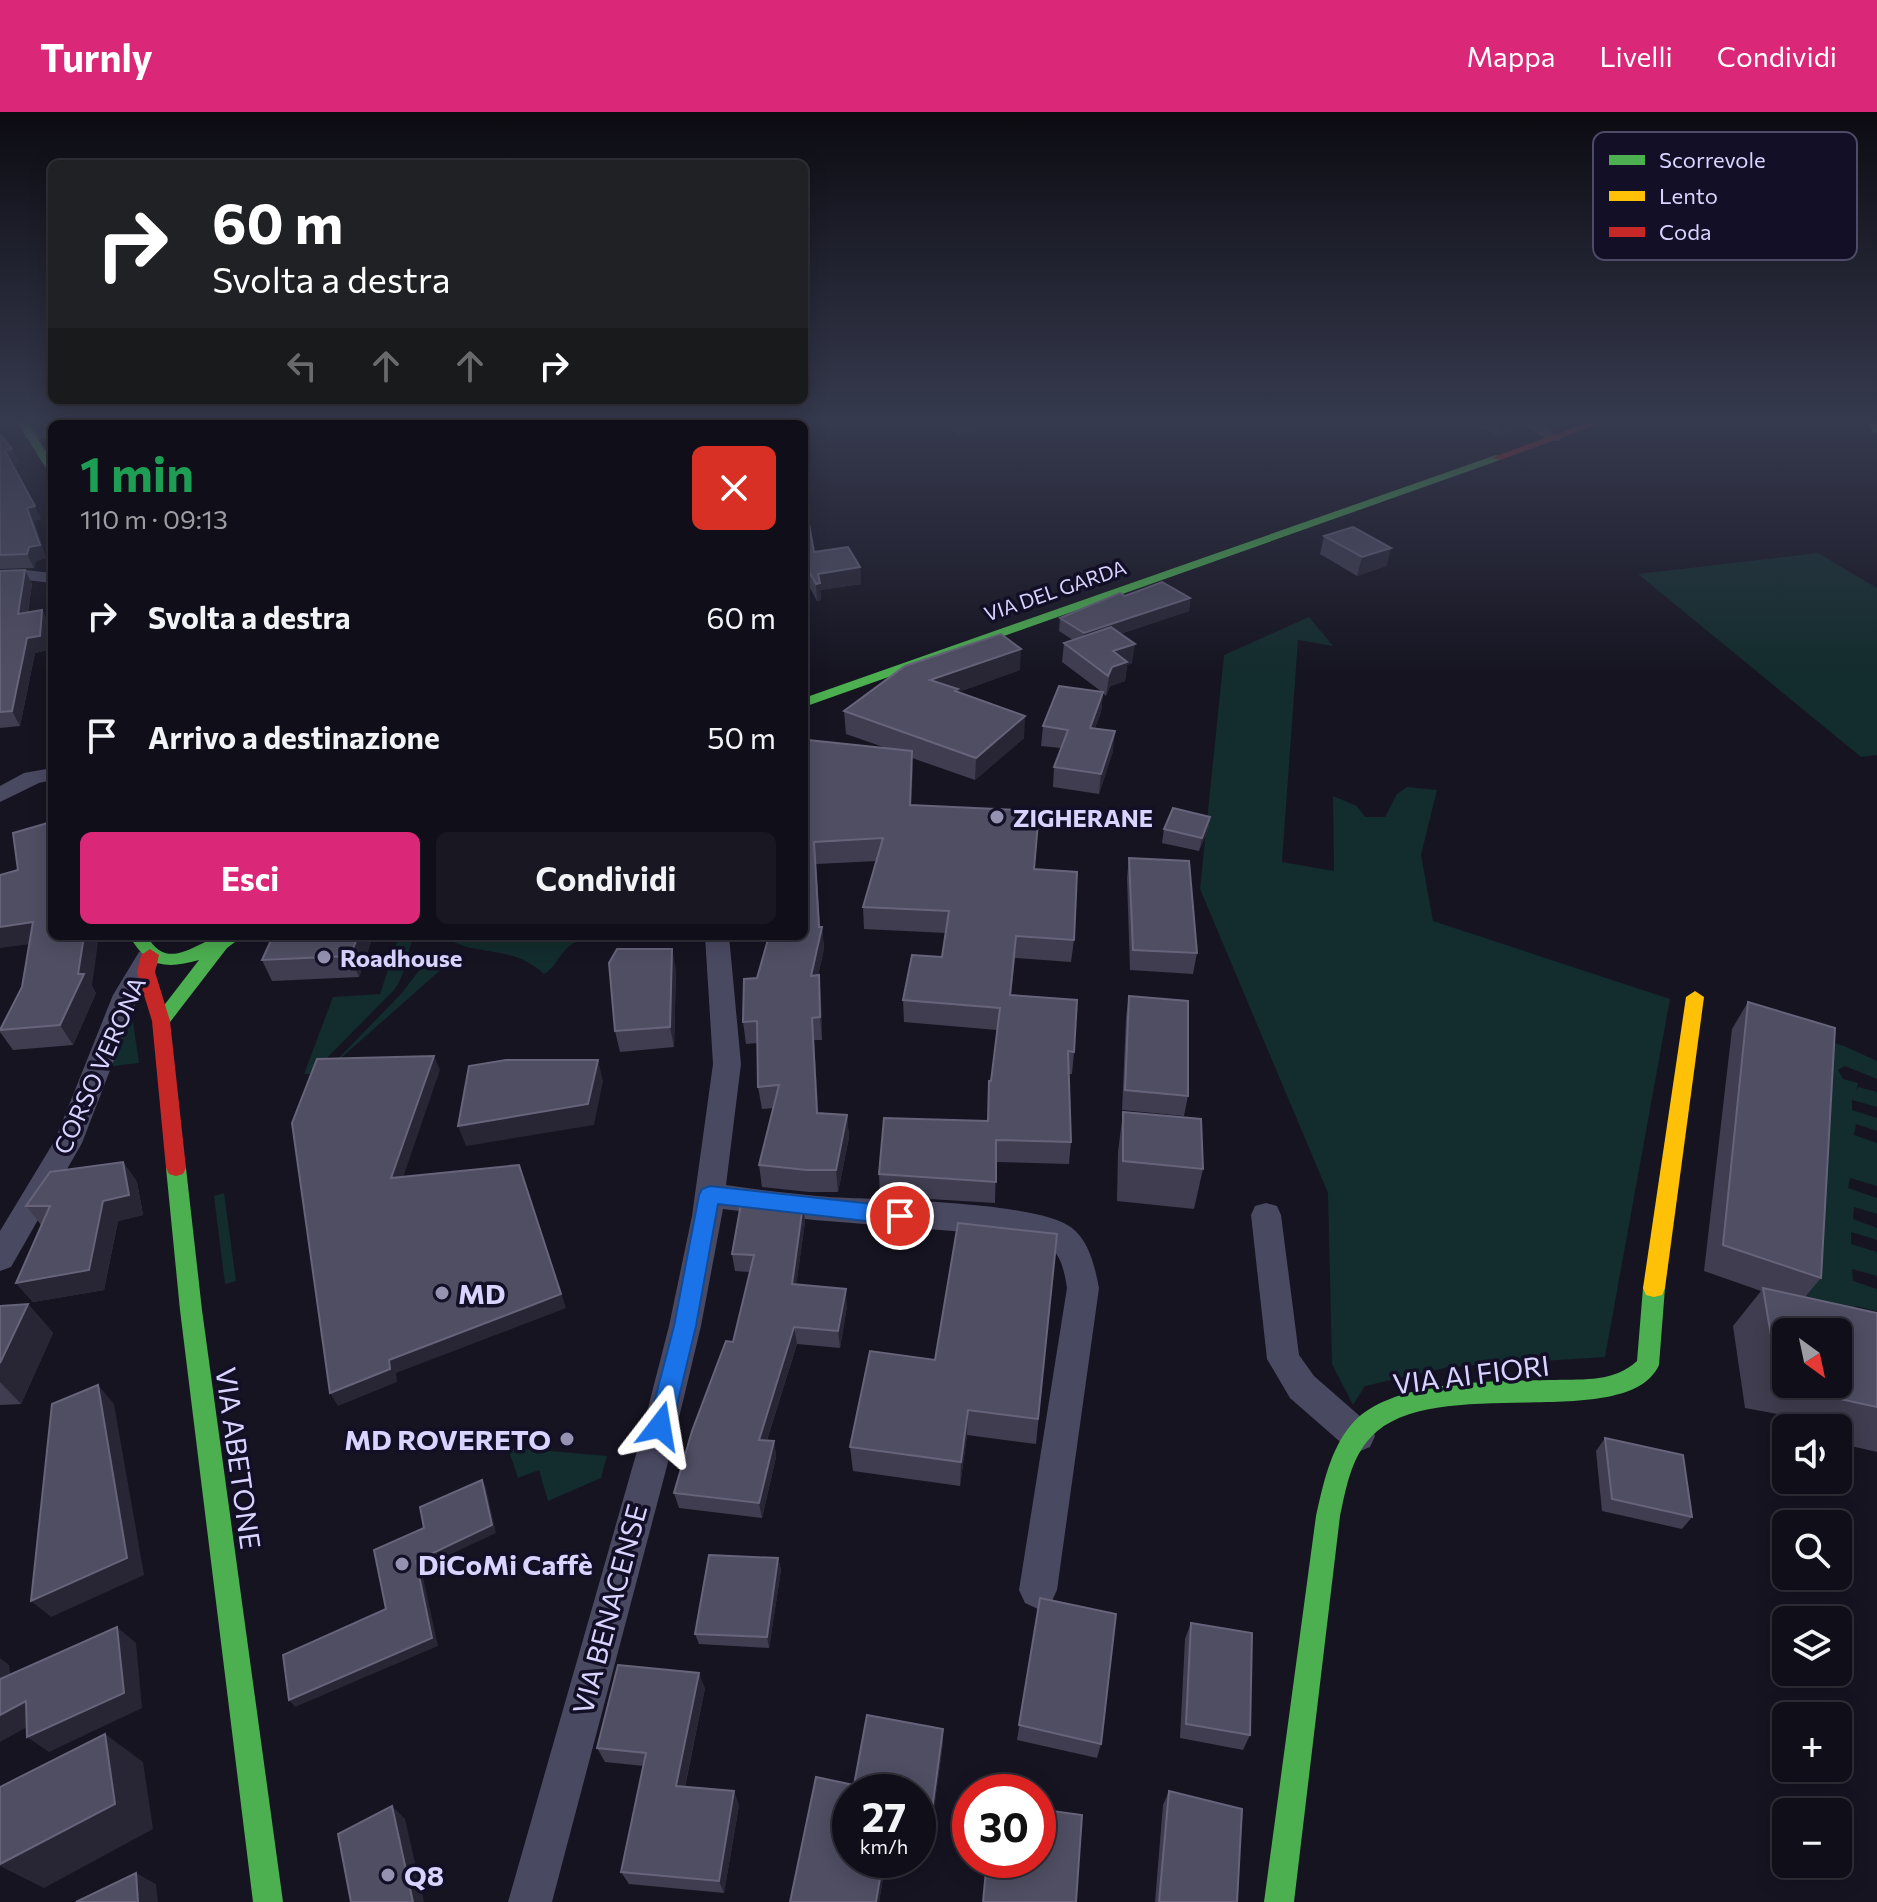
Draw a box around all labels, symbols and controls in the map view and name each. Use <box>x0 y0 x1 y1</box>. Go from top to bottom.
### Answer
text: Turnly <box>40 33 153 80</box>
text: Mappa <box>1467 39 1555 73</box>
text: Livelli <box>1599 39 1673 73</box>
text: Condividi <box>1717 39 1837 73</box>
legend <box>1593 132 1857 260</box>
text: Scorrevole <box>1659 146 1766 173</box>
text: Lento <box>1659 182 1718 209</box>
text: 60 m <box>212 187 343 256</box>
icon: right <box>80 192 184 296</box>
text: Coda <box>1659 218 1711 245</box>
text: Svolta a destra <box>212 256 451 300</box>
icon: left <box>280 344 324 388</box>
icon: ahead <box>364 344 408 388</box>
icon: ahead <box>448 344 492 388</box>
icon: right <box>532 344 576 388</box>
text: 1 min <box>80 443 194 502</box>
button: close <box>692 446 776 530</box>
text: 110 m · 09:13 <box>80 503 228 534</box>
street label: VIA DEL GARDA <box>981 554 1129 626</box>
icon: right <box>80 594 124 638</box>
text: Svolta a destra <box>148 598 350 635</box>
text: 60 m <box>706 598 776 635</box>
icon: arrive <box>80 714 124 758</box>
text: Arrivo a destinazione <box>148 718 440 755</box>
text: 50 m <box>707 718 776 755</box>
place label: ZIGHERANE <box>1013 803 1153 832</box>
marker: ZIGHERANE <box>988 808 1006 826</box>
button: Esci <box>80 832 420 924</box>
button: Condividi <box>436 832 776 924</box>
place label: Roadhouse <box>340 943 463 972</box>
marker: Roadhouse <box>315 948 333 966</box>
street label: CORSO VERONA <box>47 972 151 1158</box>
pin <box>866 1182 934 1250</box>
icon: arrive <box>878 1194 922 1238</box>
place label: MD <box>458 1276 506 1310</box>
marker: MD <box>433 1284 451 1302</box>
north arrow <box>1772 1318 1852 1398</box>
map controls <box>1772 1318 1852 1878</box>
street label: VIA AI FIORI <box>1391 1348 1551 1400</box>
street label: VIA ABETONE <box>209 1365 269 1551</box>
position arrow <box>618 1384 702 1468</box>
button: sound <box>1772 1414 1852 1494</box>
place label: MD ROVERETO <box>344 1422 551 1456</box>
marker: MD ROVERETO <box>558 1430 576 1448</box>
street label: VIA BENACENSE <box>565 1500 653 1718</box>
button: search <box>1772 1510 1852 1590</box>
place label: DiCoMi Caffè <box>418 1547 593 1581</box>
marker: DiCoMi Caffè <box>393 1555 411 1573</box>
button: layers <box>1772 1606 1852 1686</box>
button: + <box>1772 1702 1852 1782</box>
speed limit sign: 30 <box>952 1774 1056 1878</box>
text: 27 <box>862 1791 906 1840</box>
button: − <box>1772 1798 1852 1878</box>
text: km/h <box>860 1834 908 1858</box>
place label: Q8 <box>404 1858 444 1892</box>
marker: Q8 <box>379 1866 397 1884</box>

